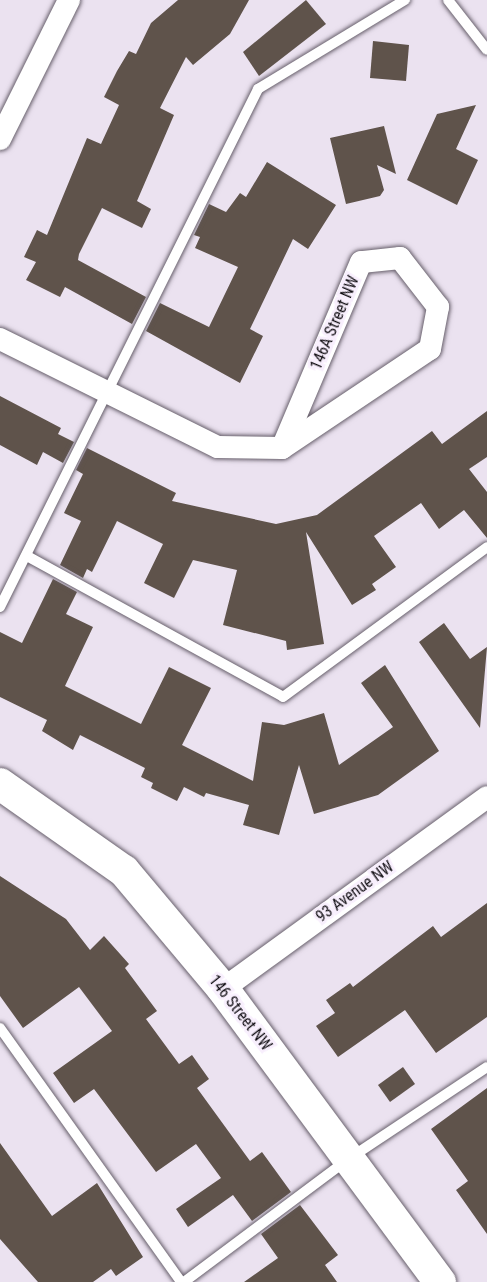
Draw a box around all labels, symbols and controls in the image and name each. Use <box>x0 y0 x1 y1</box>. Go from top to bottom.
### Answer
street label: 146A Street NW <box>307 273 363 373</box>
street label: 93 Avenue NW <box>312 857 398 927</box>
street label: 146 Street NW <box>205 971 275 1055</box>

